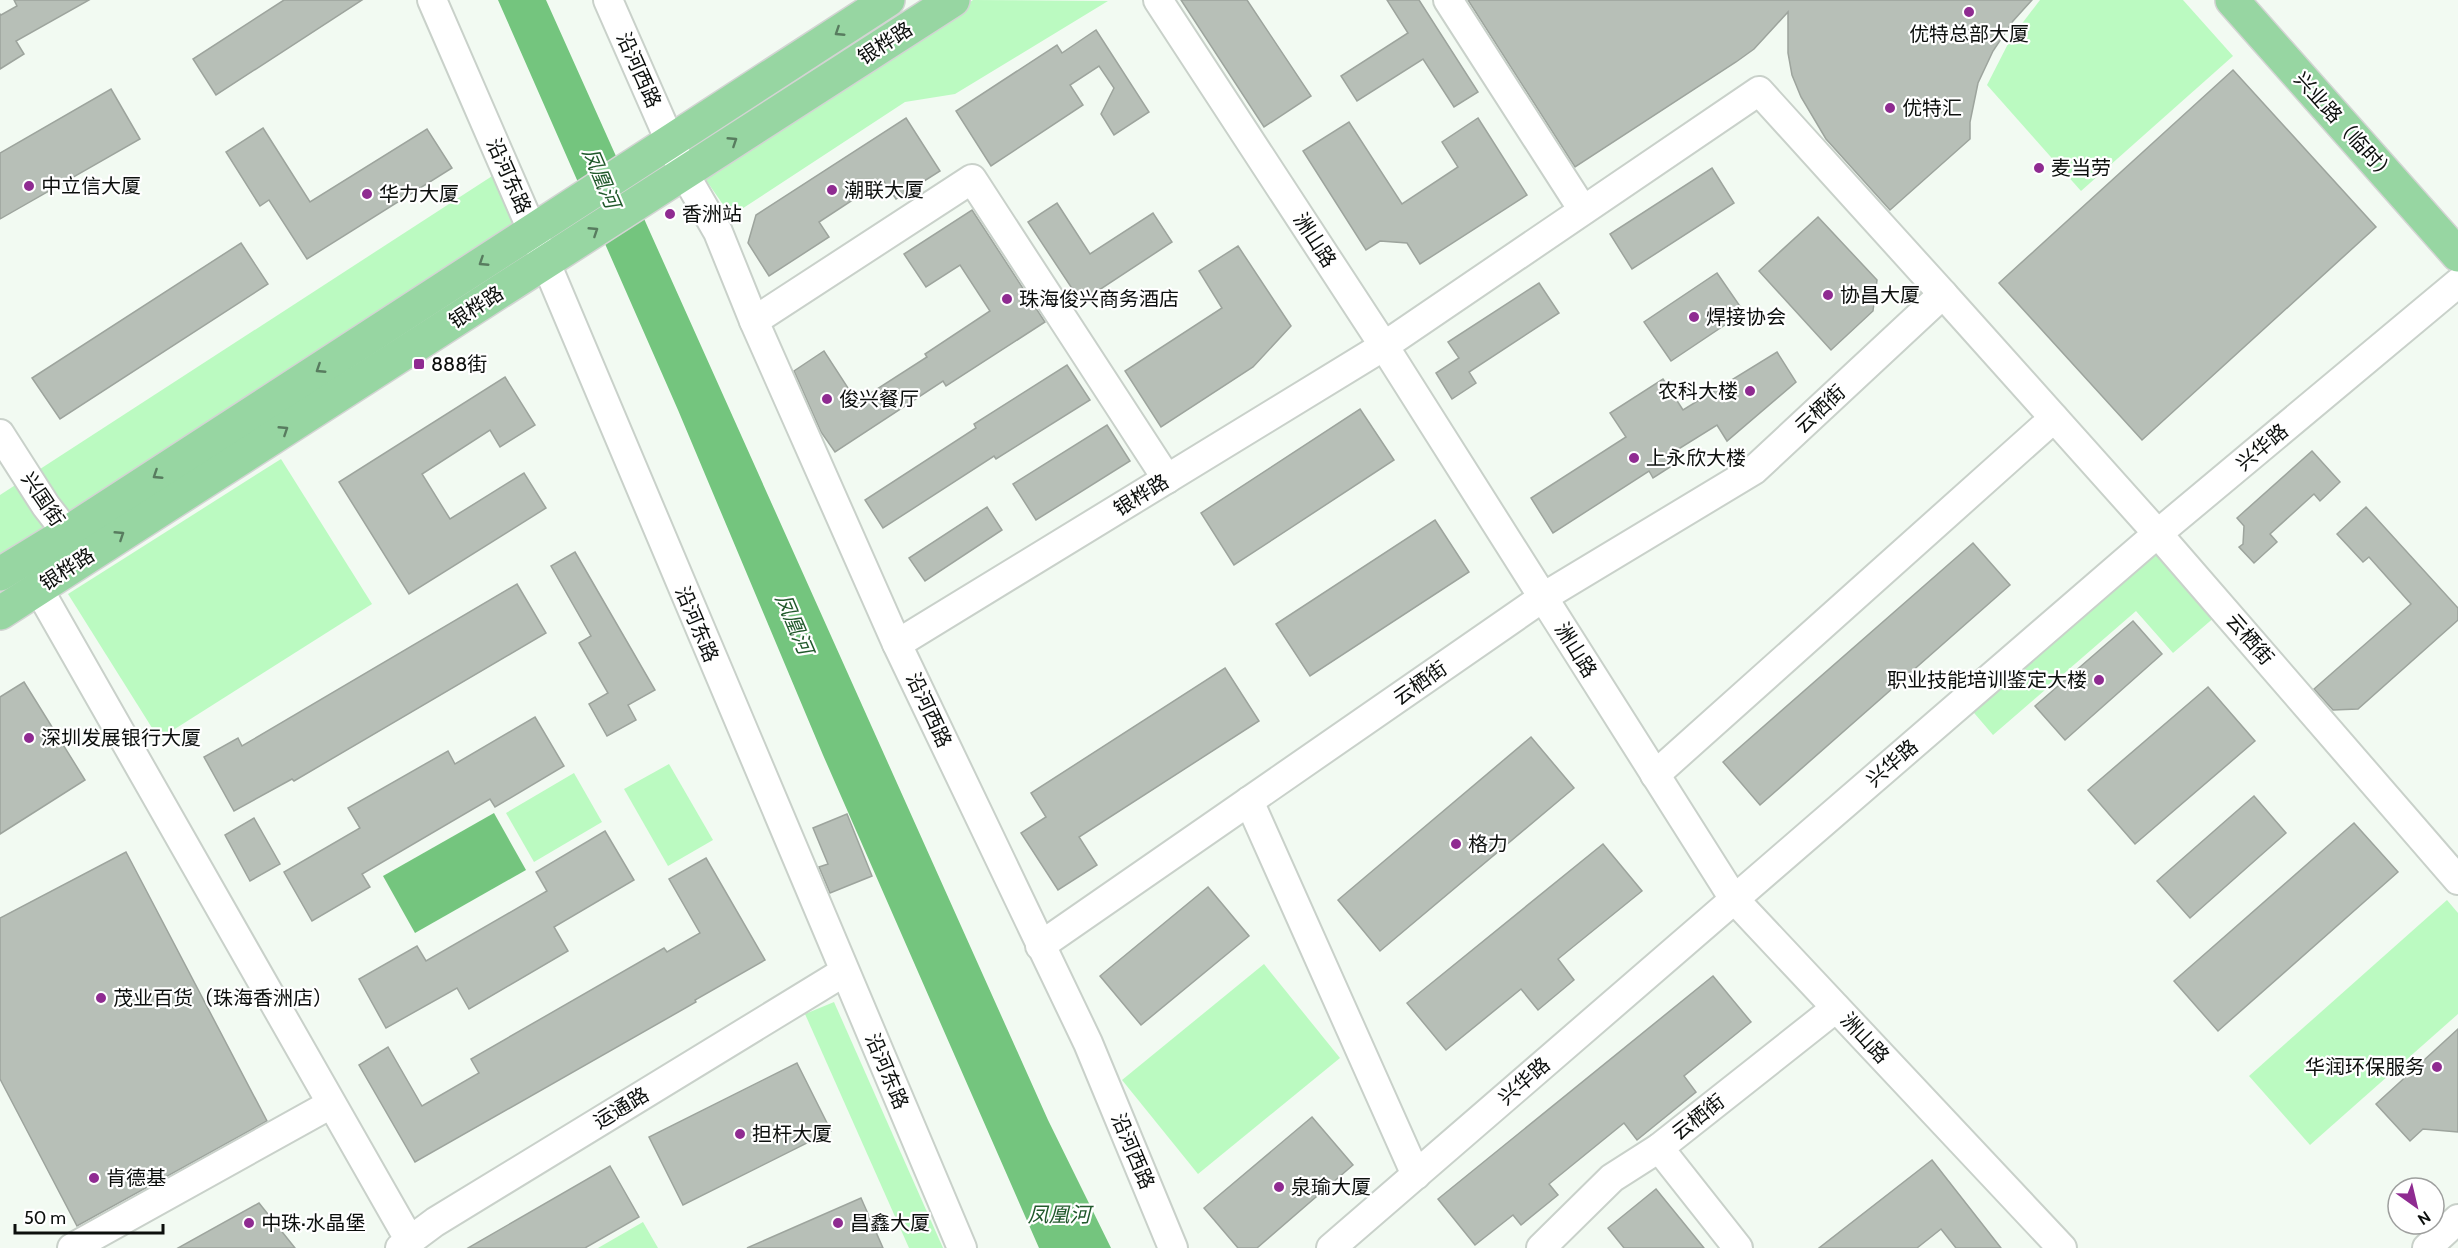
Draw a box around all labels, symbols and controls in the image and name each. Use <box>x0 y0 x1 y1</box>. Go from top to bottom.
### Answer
marker: 优特总部大厦 <box>1962 5 1976 19</box>
street label: 银桦路 <box>853 17 917 69</box>
place label: 优特总部大厦 <box>1909 22 2029 46</box>
one-way arrow <box>834 24 845 35</box>
street label: 沿河西路 <box>612 29 666 111</box>
street label: 兴业路（临时） <box>2289 67 2401 187</box>
place label: 优特汇 <box>1902 96 1962 120</box>
marker: 优特汇 <box>1883 101 1897 115</box>
street label: 沿河东路 <box>482 135 536 217</box>
one-way arrow <box>727 137 737 149</box>
water label: 凤凰河 <box>578 144 627 215</box>
place label: 麦当劳 <box>2051 156 2111 180</box>
marker: 麦当劳 <box>2032 161 2046 175</box>
place label: 中立信大厦 <box>41 174 141 198</box>
place label: 潮联大厦 <box>844 178 924 202</box>
marker: 中立信大厦 <box>22 179 36 193</box>
place label: 华力大厦 <box>379 182 459 206</box>
marker: 潮联大厦 <box>825 183 839 197</box>
marker: 华力大厦 <box>360 187 374 201</box>
place label: 香洲站 <box>682 202 742 226</box>
marker: 香洲站 <box>663 207 677 221</box>
street label: 洲山路 <box>1289 208 1341 272</box>
one-way arrow <box>587 227 598 238</box>
one-way arrow <box>479 255 490 266</box>
street label: 银桦路 <box>444 281 508 333</box>
place label: 协昌大厦 <box>1840 283 1920 307</box>
place label: 珠海俊兴商务酒店 <box>1019 287 1179 311</box>
marker: 协昌大厦 <box>1821 288 1835 302</box>
marker: 珠海俊兴商务酒店 <box>1000 292 1014 306</box>
place label: 焊接协会 <box>1706 305 1786 329</box>
marker: 焊接协会 <box>1687 310 1701 324</box>
place label: 888街 <box>431 352 487 376</box>
marker: 888街 <box>412 357 426 371</box>
one-way arrow <box>316 361 326 373</box>
place label: 农科大楼 <box>1658 379 1738 403</box>
street label: 云栖街 <box>1790 380 1850 438</box>
marker: 农科大楼 <box>1743 384 1757 398</box>
place label: 俊兴餐厅 <box>839 387 919 411</box>
marker: 俊兴餐厅 <box>820 392 834 406</box>
street label: 兴华路 <box>2231 419 2293 475</box>
one-way arrow <box>277 426 288 437</box>
place label: 上永欣大楼 <box>1646 446 1746 470</box>
marker: 上永欣大楼 <box>1627 451 1641 465</box>
street label: 兴国街 <box>16 467 70 531</box>
one-way arrow <box>152 468 163 479</box>
street label: 银桦路 <box>1109 469 1173 521</box>
one-way arrow <box>113 531 124 542</box>
street label: 银桦路 <box>35 543 99 595</box>
street label: 沿河东路 <box>670 582 724 666</box>
water label: 凤凰河 <box>771 590 820 661</box>
street label: 云栖街 <box>2221 608 2279 670</box>
street label: 洲山路 <box>1550 618 1602 682</box>
street label: 云栖街 <box>1389 656 1451 710</box>
place label: 职业技能培训鉴定大楼 <box>1887 668 2087 692</box>
street label: 沿河西路 <box>901 669 957 751</box>
marker: 职业技能培训鉴定大楼 <box>2092 673 2106 687</box>
place label: 深圳发展银行大厦 <box>41 726 201 750</box>
marker: 深圳发展银行大厦 <box>22 731 36 745</box>
street label: 兴华路 <box>1861 734 1923 792</box>
place label: 格力 <box>1468 832 1508 856</box>
marker: 格力 <box>1449 837 1463 851</box>
place label: 茂业百货（珠海香洲店） <box>113 986 333 1010</box>
marker: 茂业百货（珠海香洲店） <box>94 991 108 1005</box>
street label: 洲山路 <box>1836 1008 1894 1068</box>
street label: 沿河东路 <box>860 1029 914 1113</box>
street label: 兴华路 <box>1493 1052 1555 1110</box>
place label: 华润环保服务 <box>2305 1055 2425 1079</box>
marker: 华润环保服务 <box>2430 1060 2444 1074</box>
street label: 运通路 <box>589 1082 653 1134</box>
street label: 云栖街 <box>1667 1089 1729 1145</box>
street label: 沿河西路 <box>1106 1109 1160 1193</box>
place label: 担杆大厦 <box>752 1122 832 1146</box>
marker: 担杆大厦 <box>733 1127 747 1141</box>
place label: 肯德基 <box>106 1166 166 1190</box>
marker: 肯德基 <box>87 1171 101 1185</box>
place label: 泉瑜大厦 <box>1291 1175 1371 1199</box>
north arrow <box>2386 1176 2446 1236</box>
marker: 泉瑜大厦 <box>1272 1180 1286 1194</box>
scale bar <box>15 1197 164 1235</box>
water label: 凤凰河 <box>1028 1202 1094 1227</box>
text: 50 m <box>24 1207 66 1229</box>
text: N <box>2414 1207 2434 1229</box>
place label: 中珠·水晶堡 <box>261 1211 366 1235</box>
place label: 昌鑫大厦 <box>850 1211 930 1235</box>
marker: 中珠·水晶堡 <box>242 1216 256 1230</box>
marker: 昌鑫大厦 <box>831 1216 845 1230</box>

